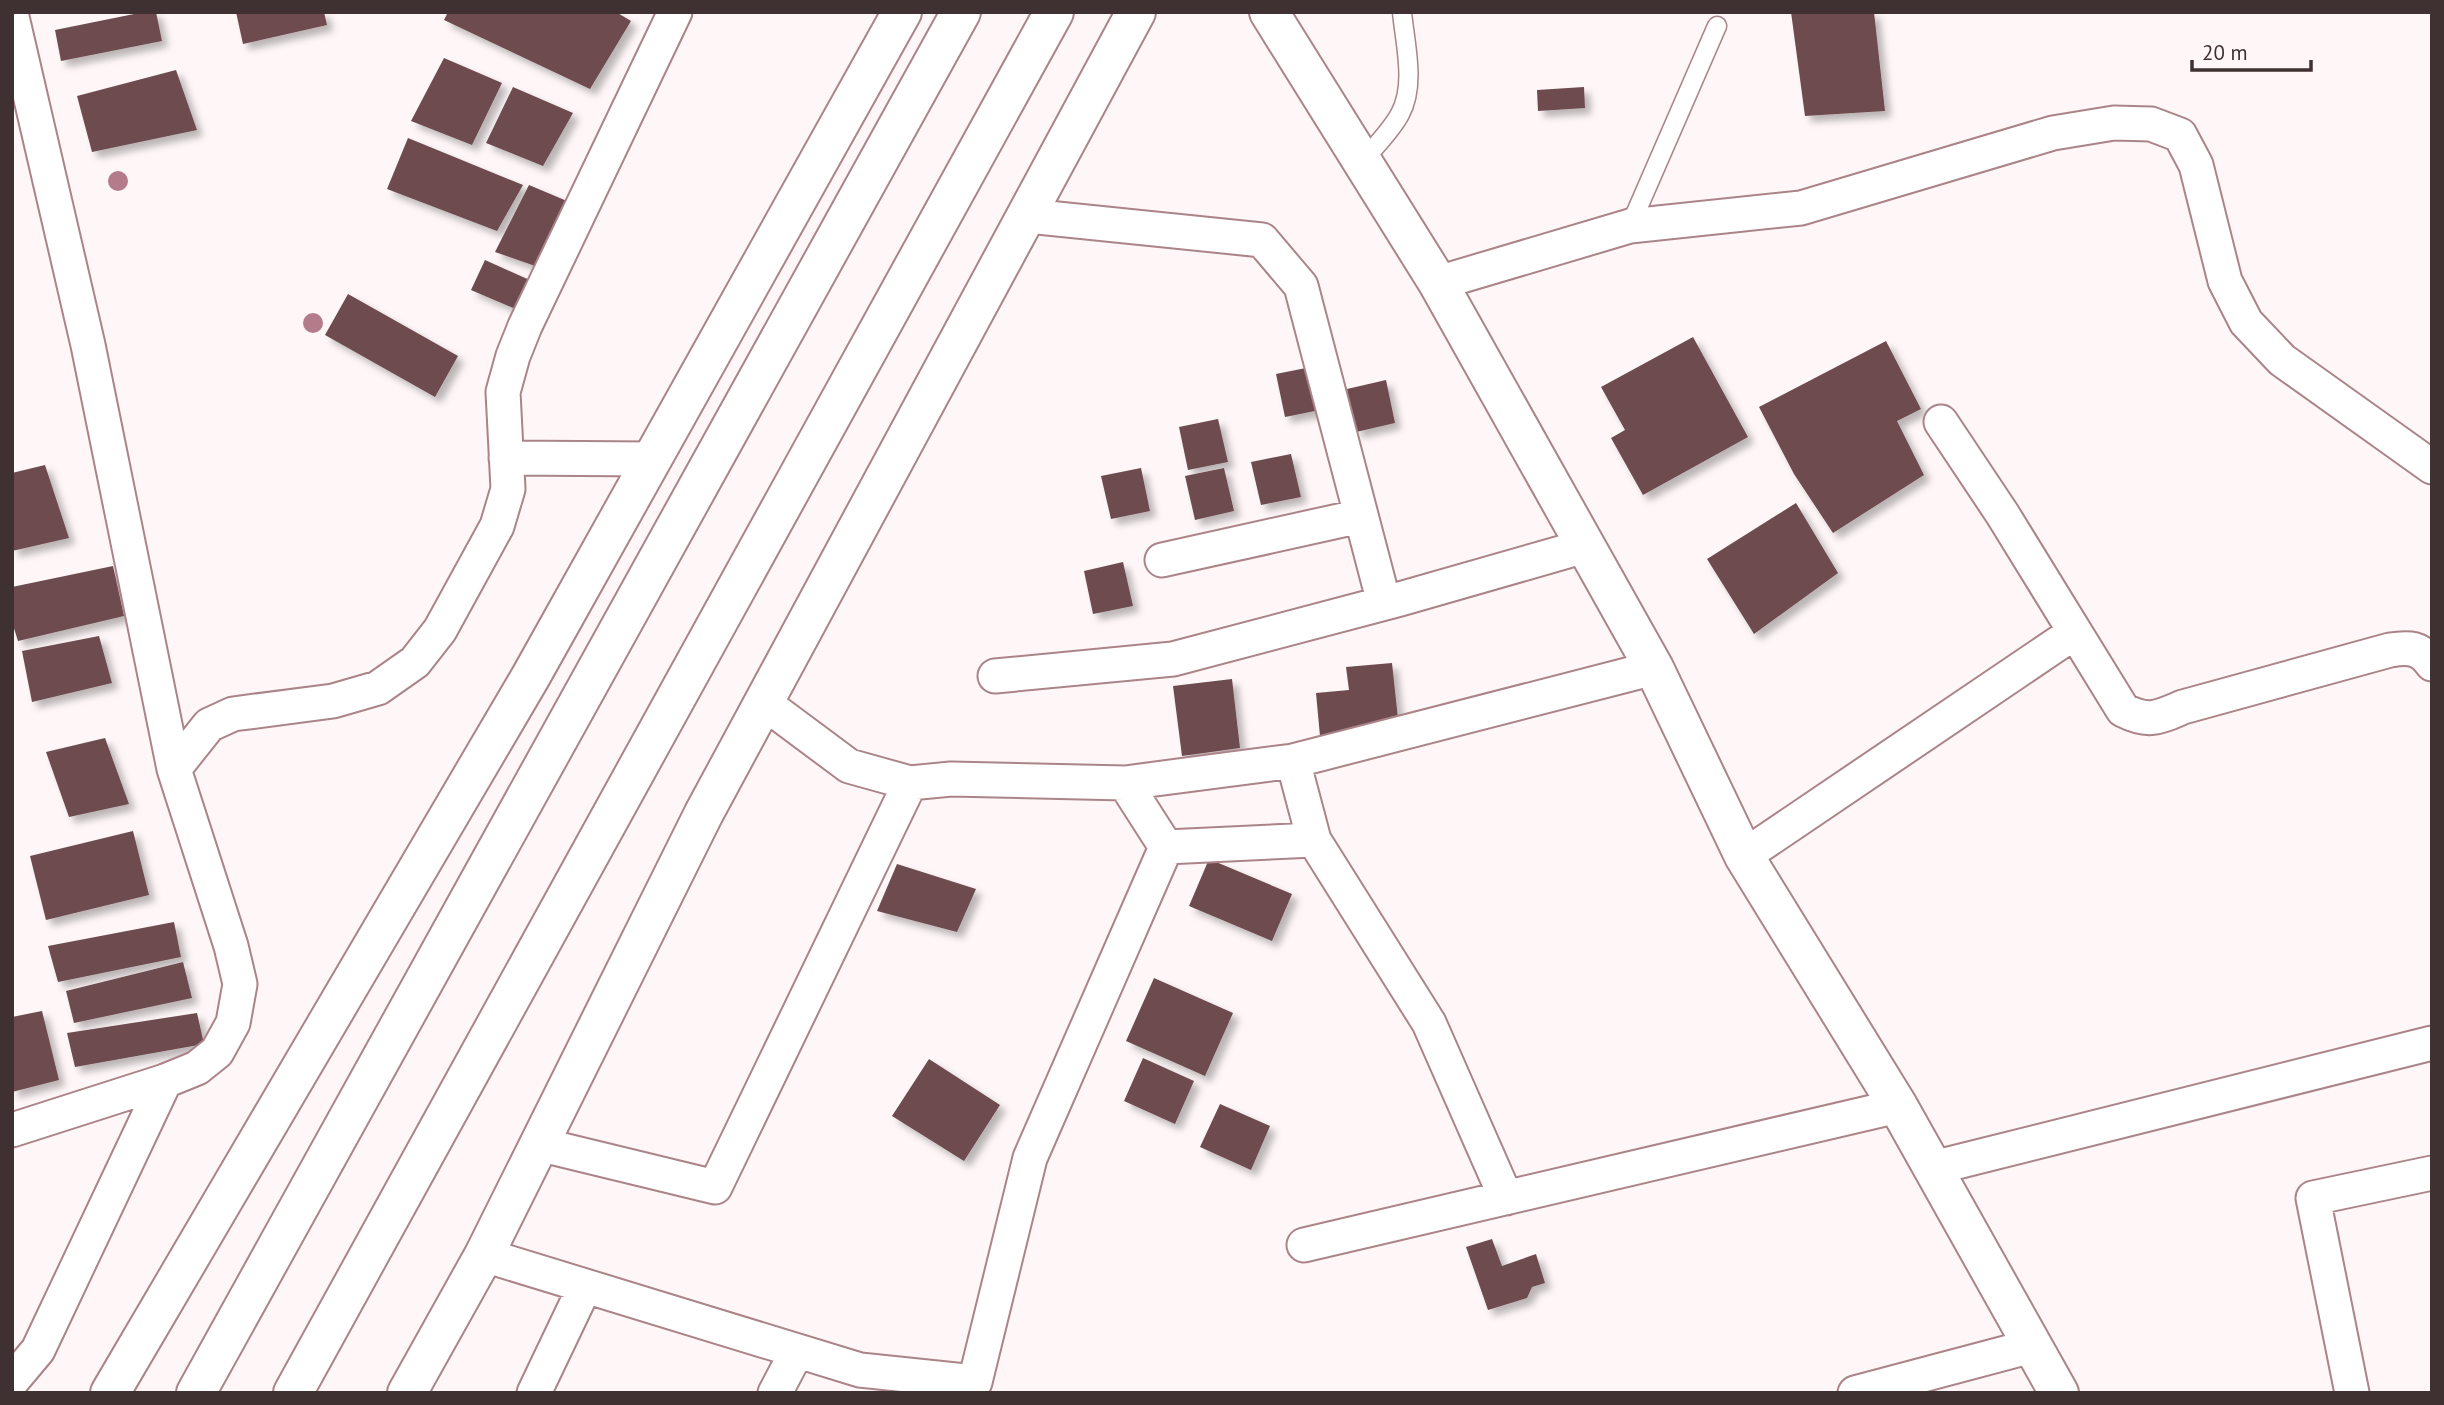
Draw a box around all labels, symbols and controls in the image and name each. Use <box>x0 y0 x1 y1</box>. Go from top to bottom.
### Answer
scale bar <box>2192 28 2311 72</box>
text: 20 m <box>2202 39 2248 66</box>

